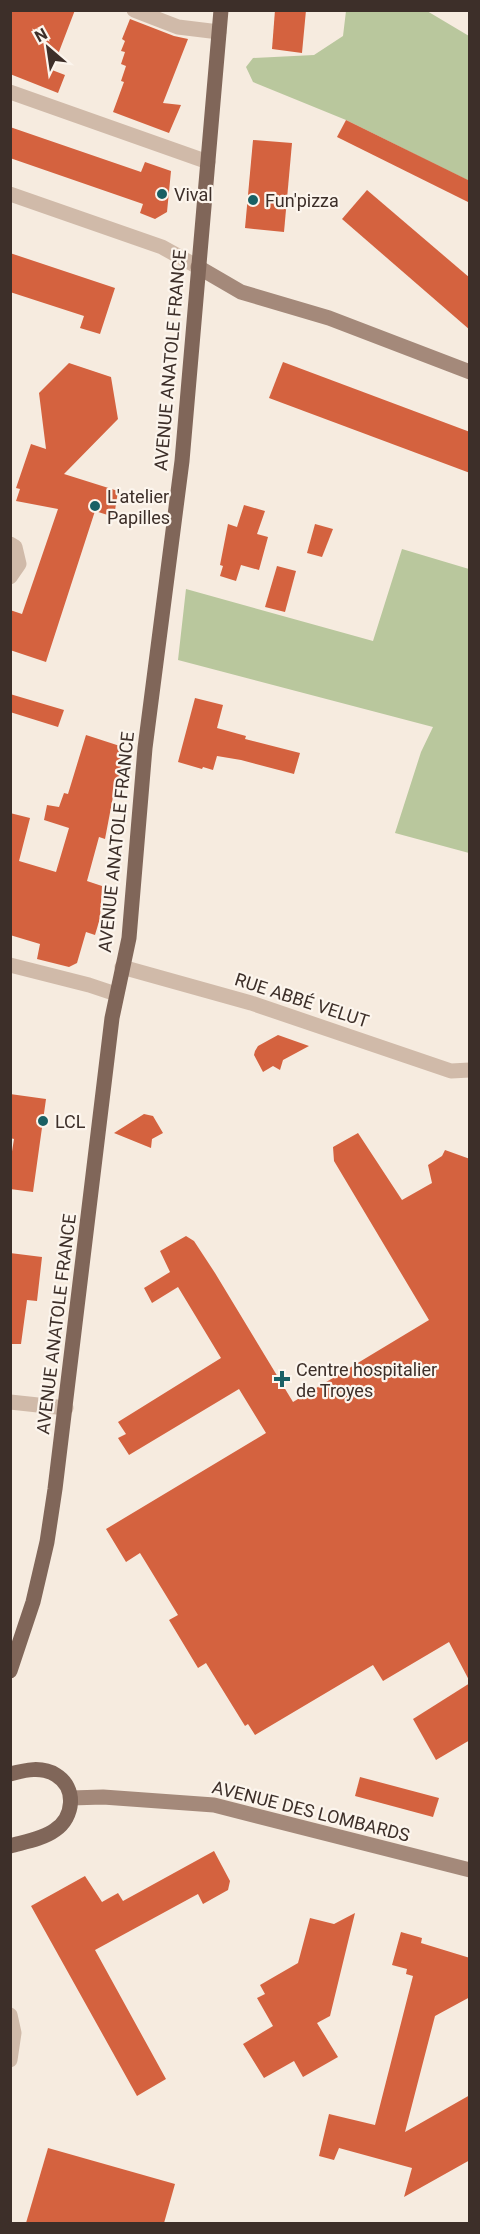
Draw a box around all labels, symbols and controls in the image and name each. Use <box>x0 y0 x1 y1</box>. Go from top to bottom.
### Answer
north arrow <box>18 18 78 78</box>
text: N <box>31 24 51 46</box>
place label: Vival <box>174 184 213 205</box>
marker: Vival <box>155 187 169 201</box>
place label: Fun'pizza <box>265 190 339 211</box>
marker: Fun'pizza <box>246 193 260 207</box>
street label: AVENUE ANATOLE FRANCE <box>150 248 190 472</box>
place label: L'atelier Papilles <box>107 486 170 528</box>
marker: L'atelier Papilles <box>88 499 102 513</box>
street label: AVENUE ANATOLE FRANCE <box>94 730 138 954</box>
street label: RUE ABBÉ VELUT <box>232 968 372 1032</box>
place label: LCL <box>55 1111 86 1132</box>
marker: LCL <box>36 1114 50 1128</box>
street label: AVENUE ANATOLE FRANCE <box>32 1213 80 1435</box>
place label: Centre hospitalier de Troyes <box>296 1359 437 1401</box>
marker: Centre hospitalier de Troyes <box>273 1370 291 1388</box>
street label: AVENUE DES LOMBARDS <box>210 1776 412 1846</box>

